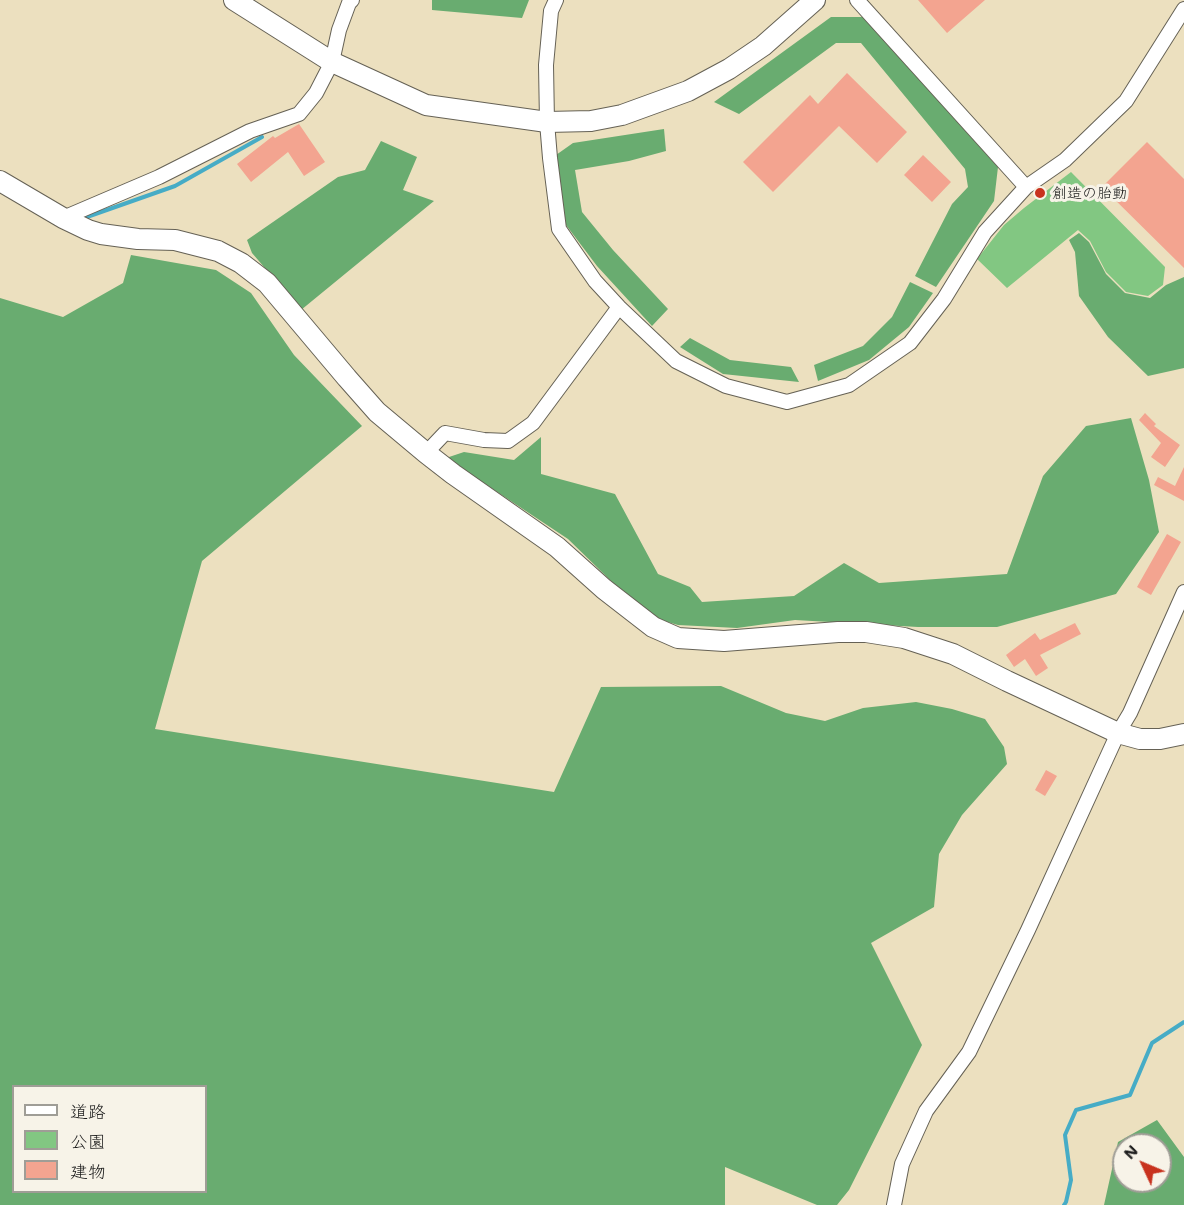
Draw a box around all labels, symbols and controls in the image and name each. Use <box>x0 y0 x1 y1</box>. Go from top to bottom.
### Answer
place label: 創造の胎動 <box>1052 184 1127 202</box>
marker: 創造の胎動 <box>1033 186 1047 200</box>
legend <box>12 1085 207 1193</box>
text: 道路 <box>70 1099 106 1123</box>
text: 公園 <box>70 1129 106 1153</box>
north arrow <box>1112 1133 1172 1193</box>
text: N <box>1118 1140 1142 1163</box>
text: 建物 <box>70 1159 106 1183</box>

